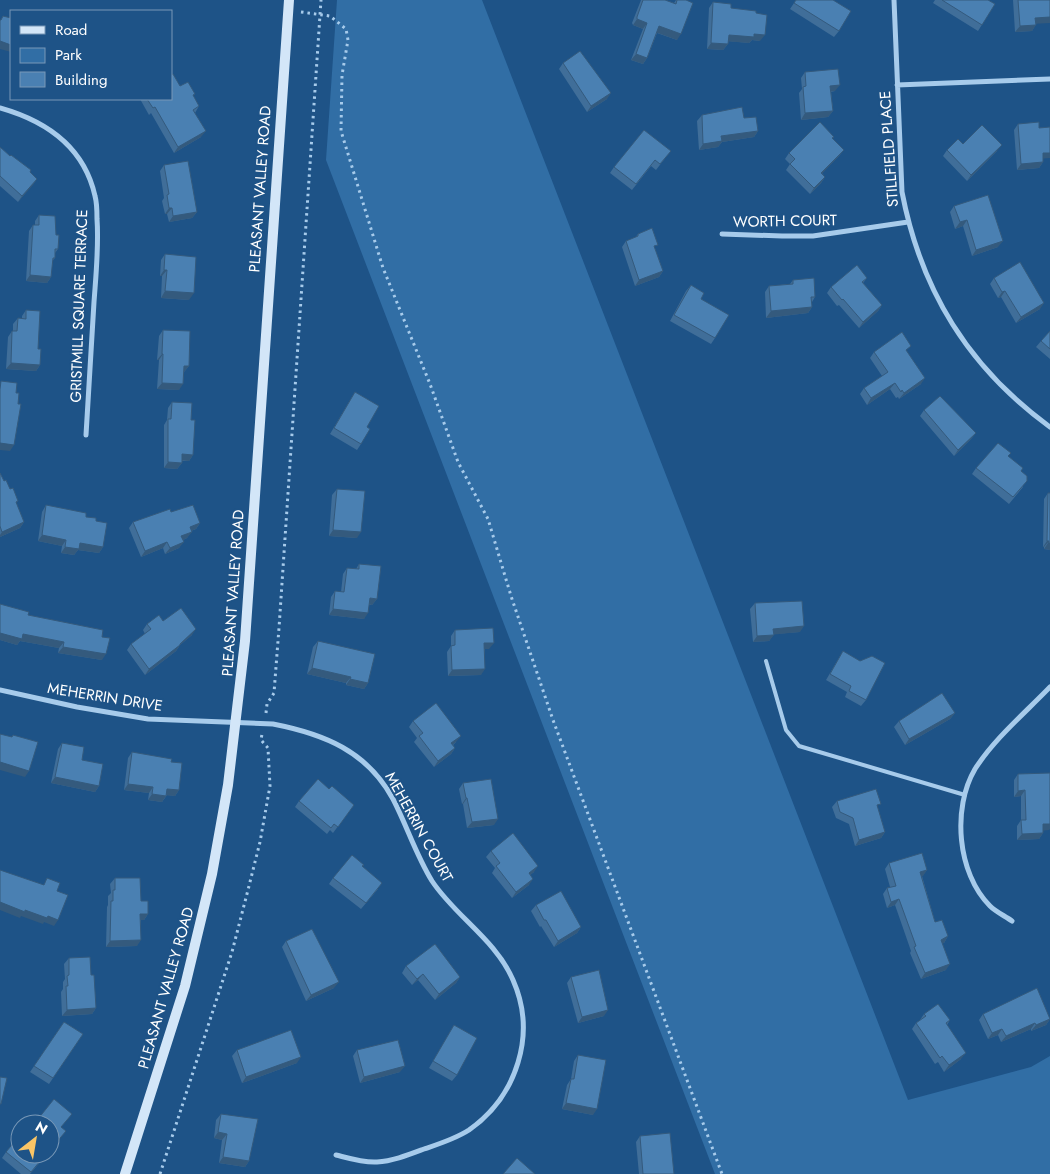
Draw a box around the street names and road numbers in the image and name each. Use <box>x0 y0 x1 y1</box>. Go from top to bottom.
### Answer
street label: STILLFIELD PLACE <box>874 90 904 208</box>
street label: PLEASANT VALLEY ROAD <box>243 105 277 273</box>
street label: GRISTMILL SQUARE TERRACE <box>65 209 93 403</box>
street label: WORTH COURT <box>733 209 837 233</box>
street label: PLEASANT VALLEY ROAD <box>216 509 250 677</box>
street label: MEHERRIN DRIVE <box>46 677 164 717</box>
street label: MEHERRIN COURT <box>380 768 458 886</box>
street label: PLEASANT VALLEY ROAD <box>132 905 200 1071</box>

